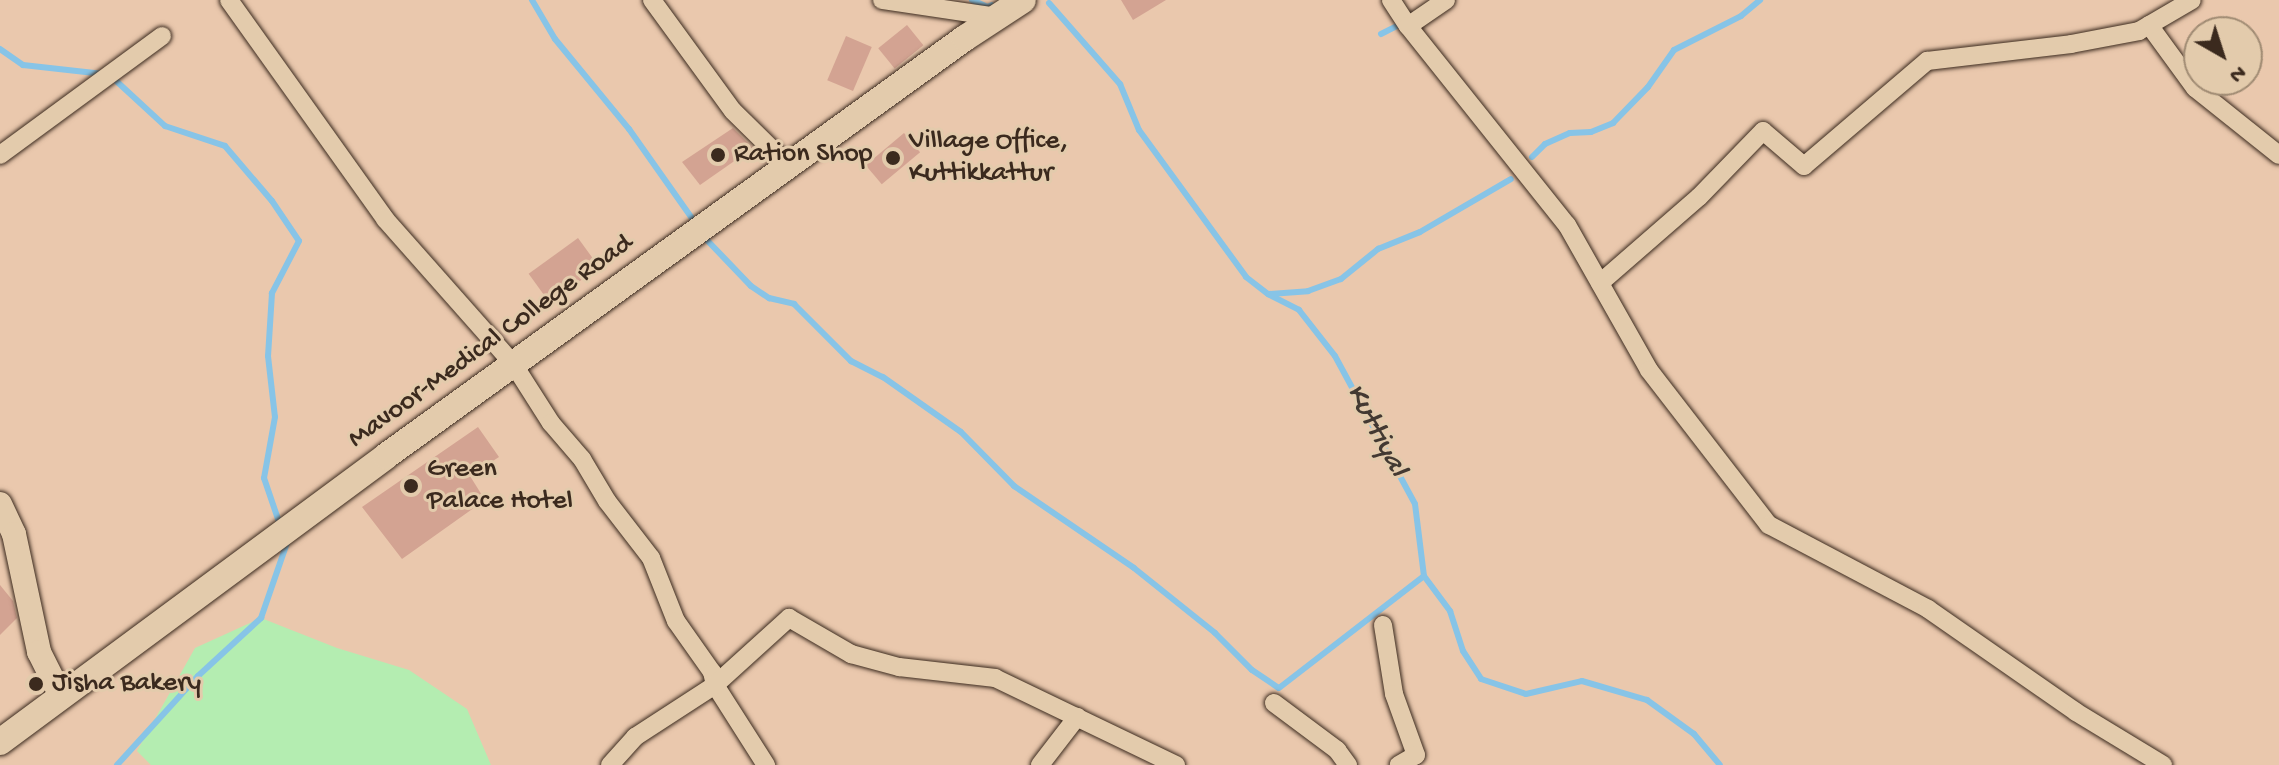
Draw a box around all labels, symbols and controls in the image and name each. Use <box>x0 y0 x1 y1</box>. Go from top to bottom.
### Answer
north arrow <box>2183 16 2263 96</box>
text: N <box>2223 58 2251 88</box>
place label: Village Office, Kuttikkattur <box>909 125 1068 191</box>
place label: Ration Shop <box>734 138 873 172</box>
marker: Ration Shop <box>709 146 727 164</box>
marker: Village Office, Kuttikkattur <box>884 149 902 167</box>
street label: Mavoor-Medical College Road <box>342 227 640 457</box>
water label: Kuttiyal <box>1336 379 1414 483</box>
place label: Green Palace Hotel <box>427 453 573 519</box>
marker: Green Palace Hotel <box>402 477 420 495</box>
place label: Jisha Bakery <box>52 667 201 701</box>
marker: Jisha Bakery <box>27 675 45 693</box>

